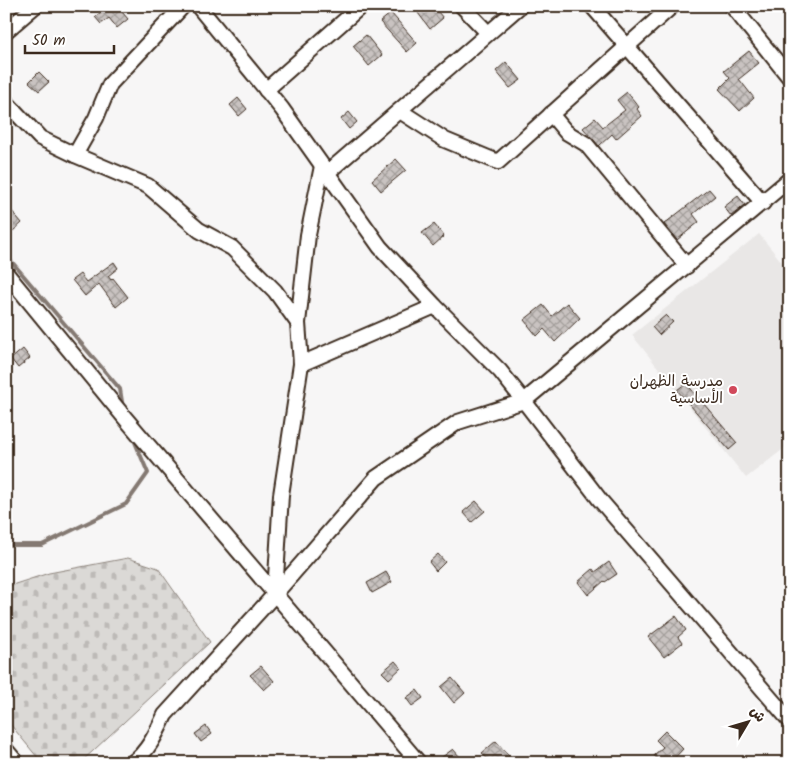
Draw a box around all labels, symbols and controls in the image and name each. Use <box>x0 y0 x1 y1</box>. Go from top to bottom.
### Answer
scale bar <box>25 22 114 54</box>
text: 50 m <box>32 29 66 53</box>
place label: مدرسة الظهران الأساسية <box>630 370 723 411</box>
marker: مدرسة الظهران الأساسية <box>727 384 739 396</box>
north arrow <box>724 696 774 746</box>
text: ش <box>744 702 771 727</box>

